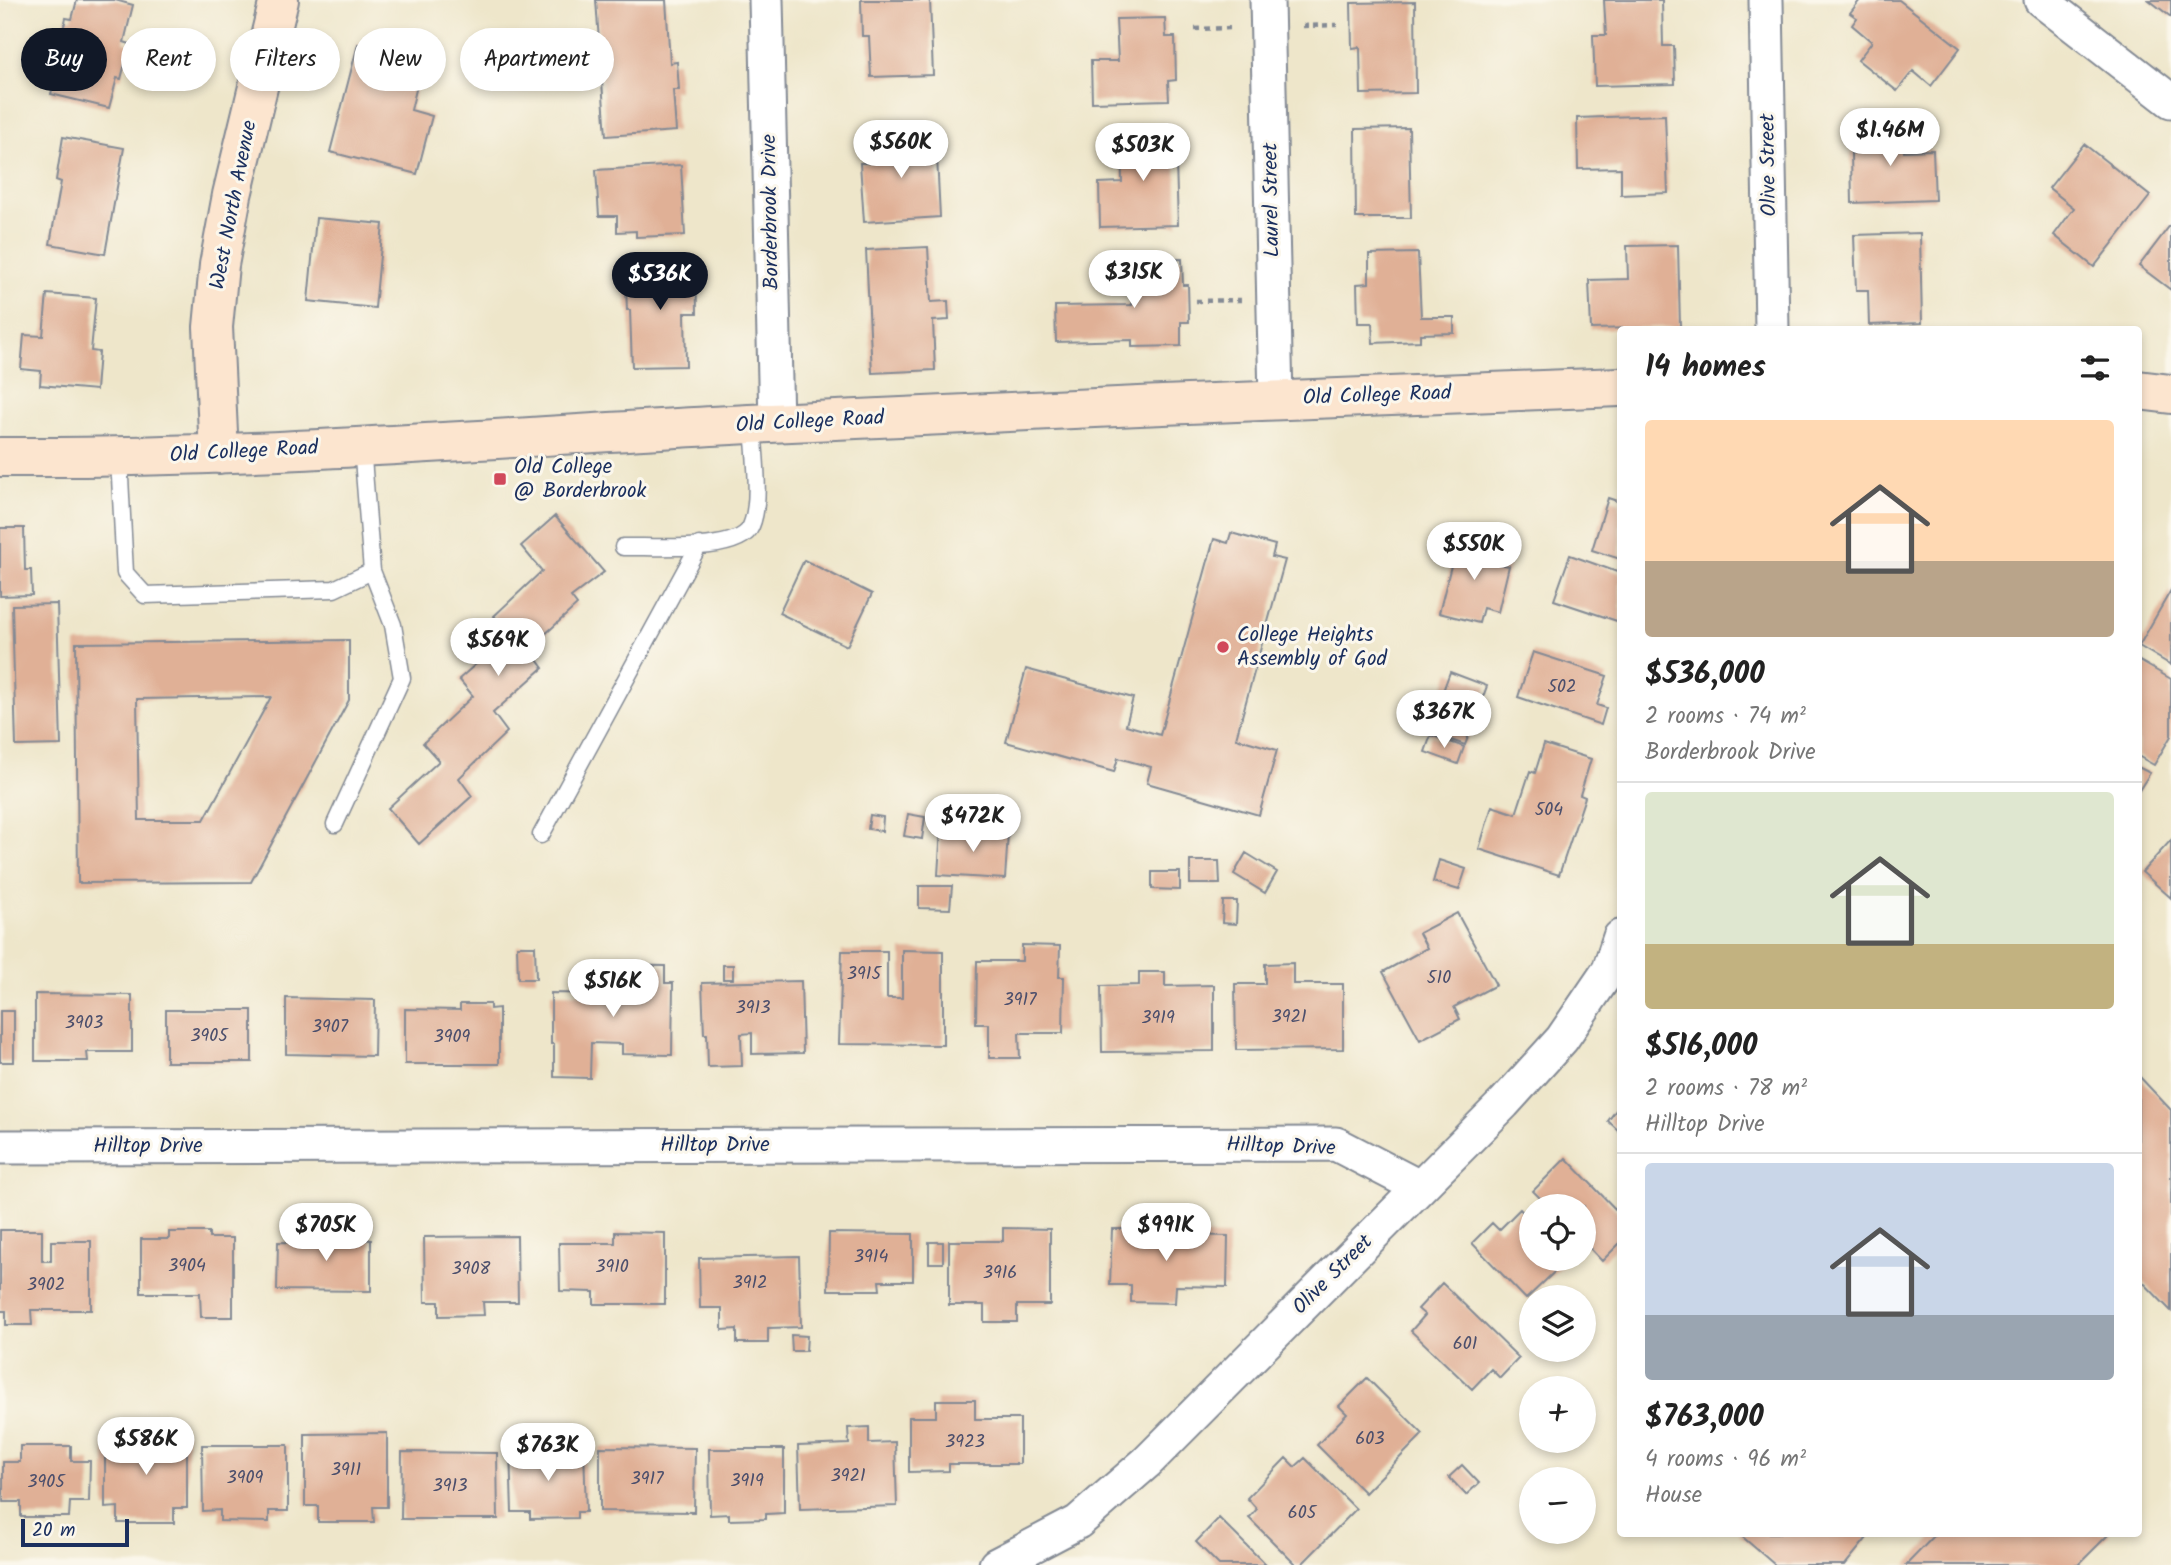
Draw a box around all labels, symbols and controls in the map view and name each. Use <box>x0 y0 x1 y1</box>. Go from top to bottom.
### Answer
chip: Buy <box>21 28 107 91</box>
chip: Rent <box>121 28 216 91</box>
chip: Filters <box>230 28 340 91</box>
chip: New <box>354 28 446 91</box>
chip: Apartment <box>460 28 614 91</box>
pin: $1.46M <box>1833 108 1947 168</box>
street label: Olive Street <box>1752 112 1786 217</box>
text: $1.46M <box>1856 113 1924 149</box>
street label: West North Avenue <box>201 117 267 292</box>
pin: $560K <box>852 120 950 180</box>
pin: $503K <box>1094 124 1192 183</box>
text: $560K <box>869 125 933 161</box>
text: $503K <box>1111 128 1175 164</box>
street label: Borderbrook Drive <box>753 133 789 290</box>
street label: Laurel Street <box>1254 142 1289 258</box>
pin: $315K <box>1085 250 1183 310</box>
pin: $536K <box>611 252 709 312</box>
text: $315K <box>1105 255 1163 291</box>
text: $536K <box>628 257 692 293</box>
text: 14 homes <box>1645 344 1766 392</box>
icon: filters <box>2076 349 2114 387</box>
street label: Old College Road <box>1302 377 1452 415</box>
street label: Old College Road <box>735 402 886 442</box>
street label: Old College Road <box>169 432 320 472</box>
place label: Old College @ Borderbrook <box>514 451 646 508</box>
icon: home <box>1817 466 1943 592</box>
marker: Old College @ Borderbrook <box>492 471 508 487</box>
pin: $550K <box>1425 522 1523 582</box>
text: $550K <box>1443 527 1505 563</box>
pin: $569K <box>449 618 547 678</box>
place label: College Heights Assembly of God <box>1237 619 1387 676</box>
text: $569K <box>466 623 530 659</box>
marker: College Heights Assembly of God <box>1215 639 1231 655</box>
text: $536,000 <box>1645 651 1765 699</box>
house number: 502 <box>1547 673 1577 702</box>
pin: $367K <box>1395 690 1493 750</box>
text: $367K <box>1412 695 1476 731</box>
text: 2 rooms · 74 m² <box>1645 699 1806 735</box>
text: Borderbrook Drive <box>1645 735 1816 771</box>
pin: $472K <box>924 794 1022 854</box>
house number: 504 <box>1535 796 1563 825</box>
text: $472K <box>941 799 1005 835</box>
icon: home <box>1817 838 1943 964</box>
pin: $516K <box>564 960 662 1019</box>
house number: 3915 <box>847 960 883 989</box>
text: $516K <box>584 964 642 1000</box>
house number: 510 <box>1427 964 1451 993</box>
house number: 3917 <box>1003 986 1037 1015</box>
house number: 3913 <box>736 994 771 1023</box>
house number: 3921 <box>1271 1003 1307 1032</box>
house number: 3919 <box>1141 1004 1175 1033</box>
house number: 3903 <box>65 1009 103 1038</box>
house number: 3907 <box>312 1013 349 1042</box>
house number: 3905 <box>190 1022 229 1051</box>
house number: 3909 <box>434 1023 471 1052</box>
text: $516,000 <box>1645 1023 1757 1071</box>
text: 2 rooms · 78 m² <box>1645 1071 1807 1107</box>
text: Hilltop Drive <box>1645 1107 1765 1143</box>
street label: Hilltop Drive <box>660 1129 770 1162</box>
street label: Hilltop Drive <box>1226 1129 1337 1165</box>
street label: Hilltop Drive <box>93 1130 203 1163</box>
map controls <box>1519 1194 1596 1544</box>
button: locate <box>1519 1194 1596 1271</box>
pin: $705K <box>277 1204 375 1263</box>
pin: $991K <box>1117 1204 1215 1263</box>
text: $705K <box>295 1208 357 1244</box>
text: $991K <box>1137 1208 1195 1244</box>
icon: home <box>1817 1209 1943 1335</box>
street label: Olive Street <box>1285 1226 1382 1323</box>
house number: 3914 <box>854 1243 888 1272</box>
house number: 3904 <box>168 1252 206 1281</box>
house number: 3910 <box>595 1253 629 1282</box>
house number: 3908 <box>452 1255 491 1284</box>
house number: 3916 <box>983 1259 1017 1288</box>
house number: 3912 <box>732 1269 768 1298</box>
house number: 3902 <box>27 1271 65 1300</box>
button: layers <box>1519 1285 1596 1362</box>
house number: 601 <box>1453 1330 1477 1359</box>
button: + <box>1519 1376 1596 1453</box>
text: $763,000 <box>1645 1394 1764 1442</box>
pin: $586K <box>97 1418 195 1477</box>
text: $586K <box>113 1422 179 1458</box>
pin: $763K <box>499 1424 597 1483</box>
house number: 603 <box>1355 1425 1385 1454</box>
text: $763K <box>516 1428 580 1464</box>
house number: 3923 <box>945 1428 985 1457</box>
text: 4 rooms · 96 m² <box>1645 1442 1806 1478</box>
house number: 3911 <box>331 1456 361 1485</box>
house number: 3921 <box>830 1462 866 1491</box>
house number: 3909 <box>227 1464 264 1493</box>
house number: 3917 <box>630 1465 664 1494</box>
house number: 3919 <box>730 1467 764 1496</box>
button: − <box>1519 1467 1596 1544</box>
house number: 3905 <box>27 1468 66 1497</box>
house number: 3913 <box>433 1472 468 1501</box>
text: House <box>1645 1478 1702 1514</box>
house number: 605 <box>1288 1499 1318 1528</box>
scale bar <box>21 1516 130 1548</box>
text: 20 m <box>32 1516 75 1546</box>

